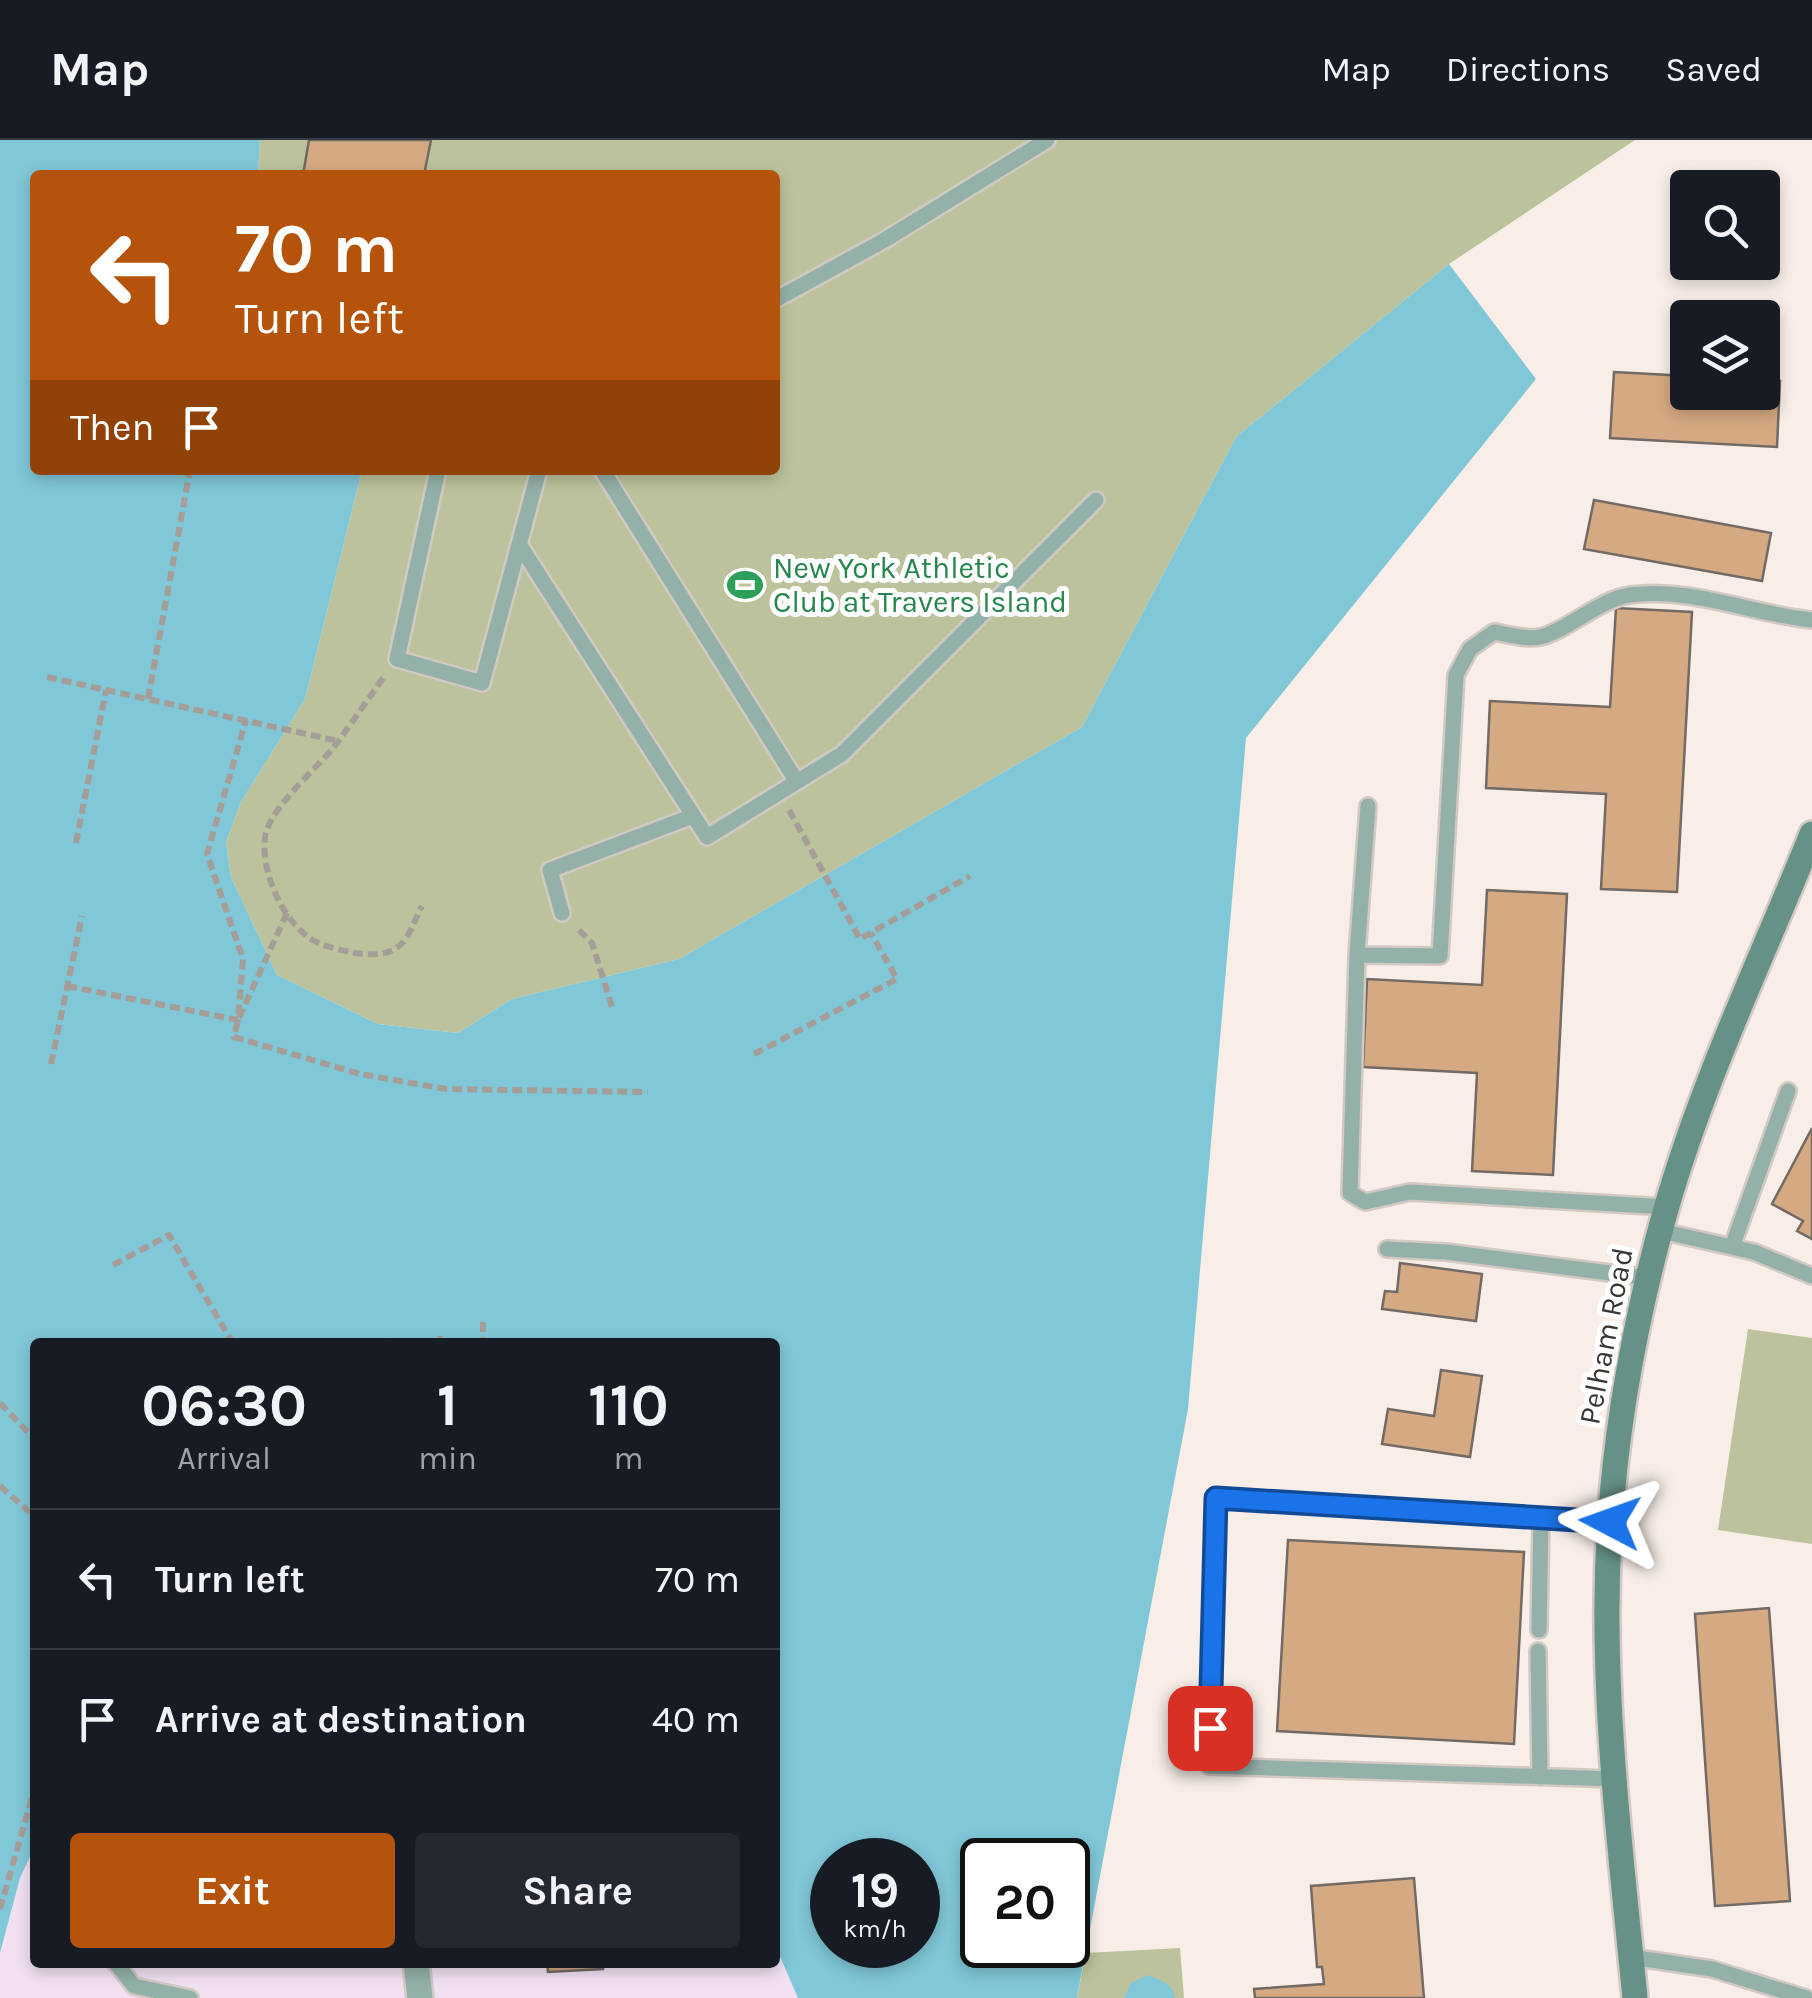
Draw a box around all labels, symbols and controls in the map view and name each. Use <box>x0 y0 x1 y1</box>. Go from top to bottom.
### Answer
text: Map <box>50 41 149 97</box>
text: Map <box>1321 49 1391 90</box>
text: Directions <box>1446 49 1610 90</box>
text: Saved <box>1665 49 1762 90</box>
map controls <box>1670 170 1780 410</box>
button: search <box>1670 170 1780 280</box>
text: 70 m <box>235 208 398 290</box>
icon: left <box>70 210 200 340</box>
text: Turn left <box>235 292 404 344</box>
button: layers <box>1670 300 1780 410</box>
icon: arrive <box>174 400 229 455</box>
text: Then <box>70 405 154 450</box>
place label: New York Athletic Club at Travers Island <box>773 550 1067 620</box>
sports icon: New York Athletic Club at Travers Island <box>726 566 764 604</box>
street label: Pelham Road <box>1571 1245 1641 1427</box>
text: 06:30 <box>141 1370 307 1440</box>
text: 1 <box>437 1370 458 1440</box>
text: 110 <box>588 1370 669 1440</box>
text: Arrival <box>177 1440 271 1477</box>
text: min <box>418 1440 477 1477</box>
text: m <box>613 1440 643 1477</box>
position arrow <box>1558 1470 1662 1574</box>
icon: left <box>70 1552 125 1607</box>
text: Turn left <box>155 1557 305 1602</box>
text: 70 m <box>655 1557 740 1602</box>
pin <box>1168 1686 1253 1771</box>
icon: arrive <box>70 1692 125 1747</box>
text: Arrive at destination <box>155 1697 527 1742</box>
text: 40 m <box>652 1697 740 1742</box>
icon: arrive <box>1183 1701 1238 1756</box>
button: Exit <box>70 1833 395 1948</box>
button: Share <box>415 1833 740 1948</box>
speed limit sign: 20 <box>960 1838 1090 1968</box>
text: 19 <box>851 1861 899 1920</box>
text: km/h <box>843 1914 907 1943</box>

